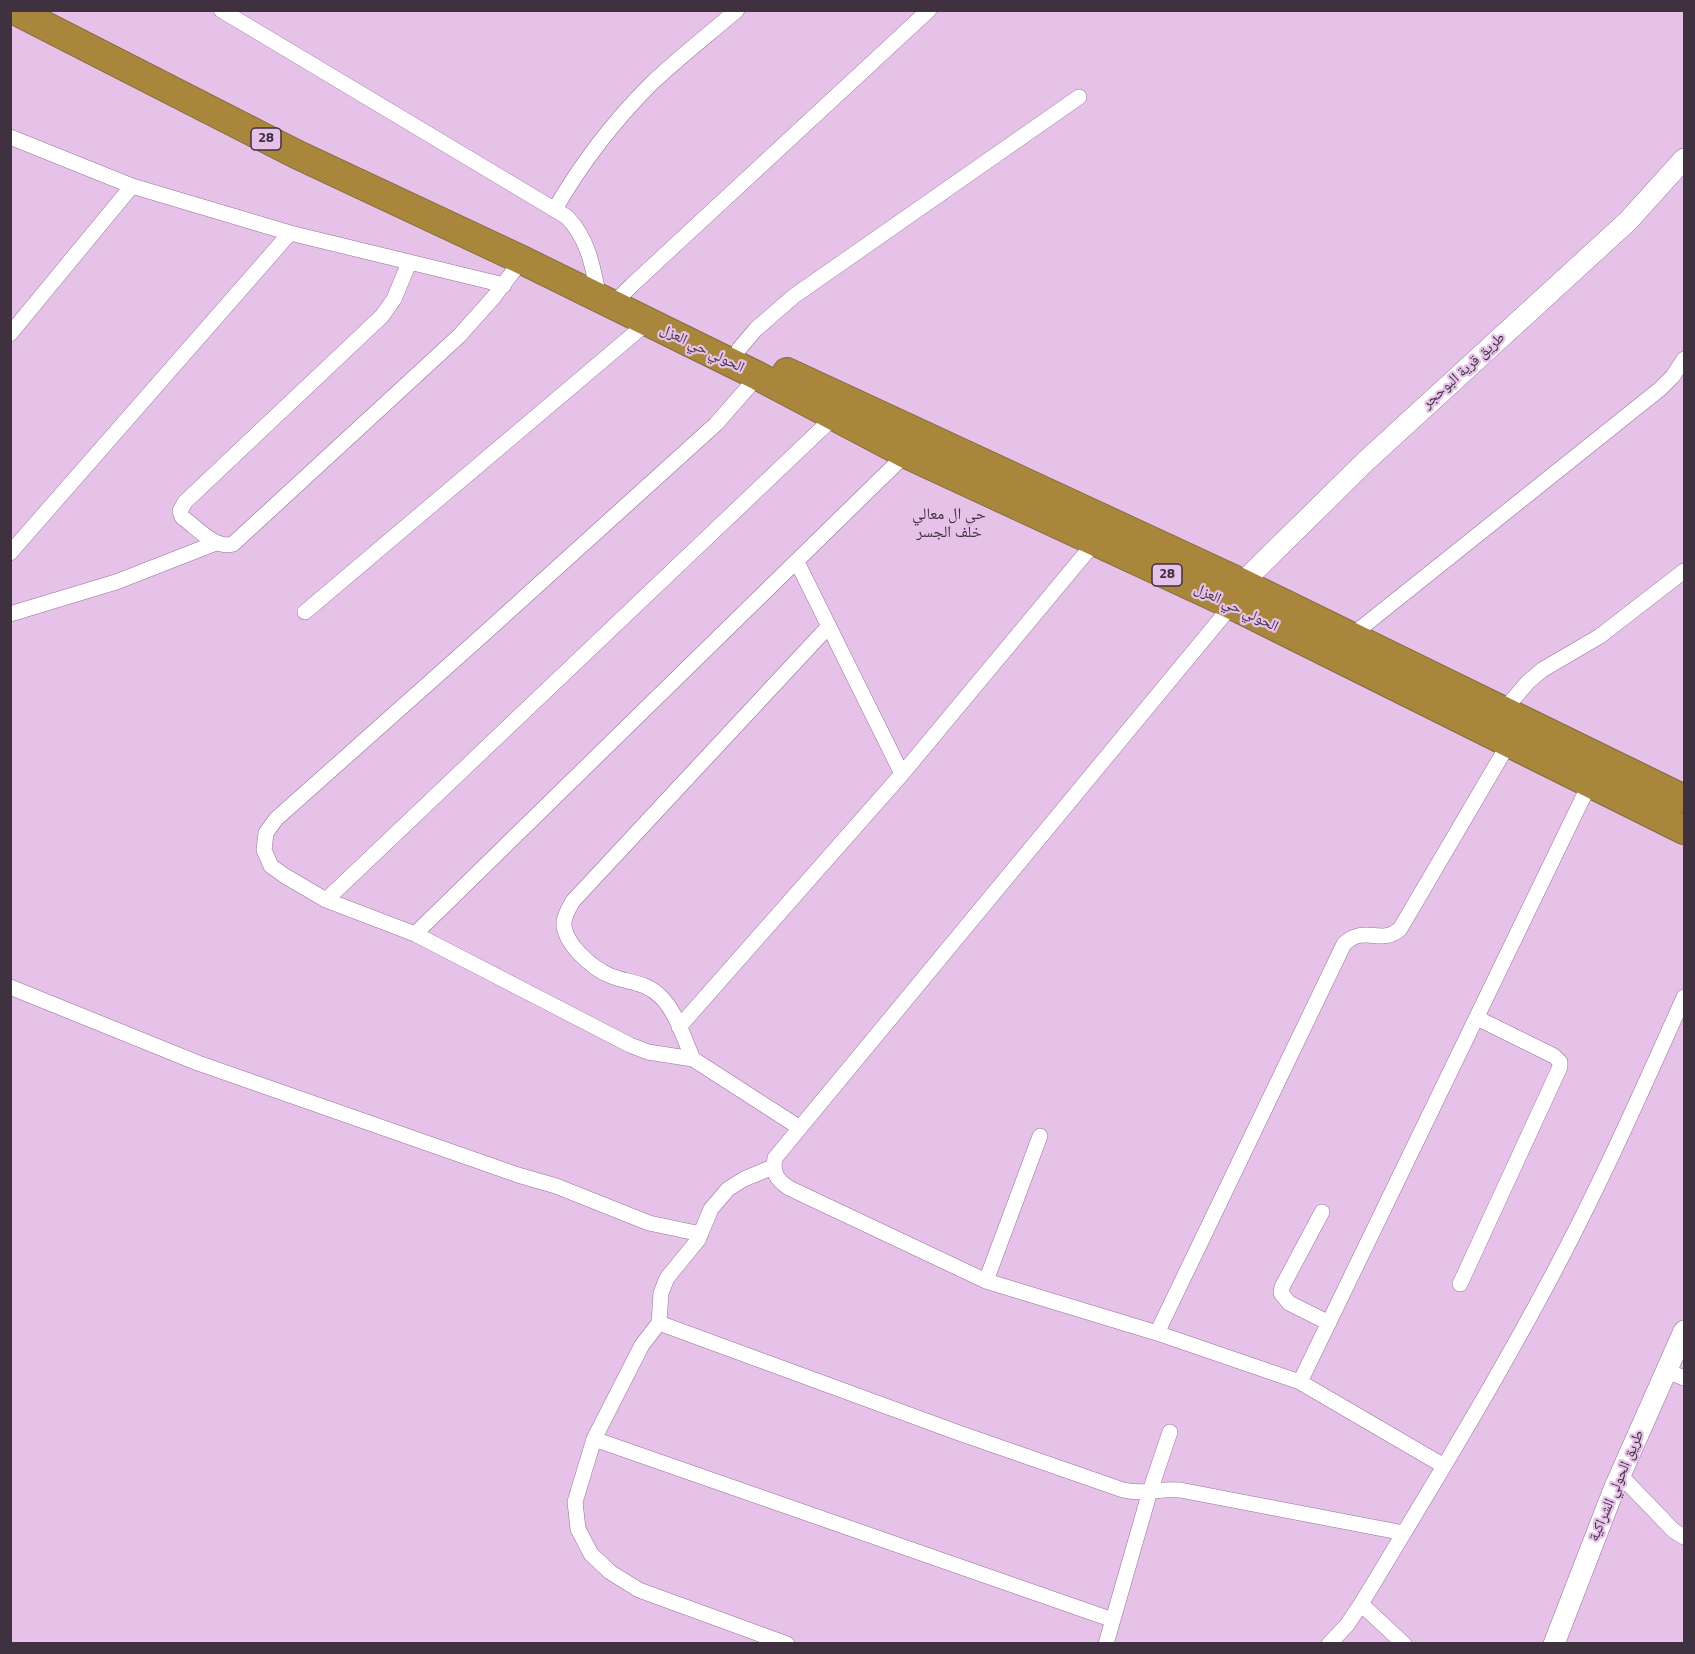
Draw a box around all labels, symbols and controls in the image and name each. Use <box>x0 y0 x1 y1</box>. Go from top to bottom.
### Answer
road number: 28 <box>251 128 281 150</box>
street label: الحولي حي العزل <box>657 321 747 377</box>
street label: طريق قرية البوحجر <box>1419 329 1509 413</box>
district label: حي ال معالي خلف الجسر <box>912 505 986 543</box>
road number: 28 <box>1152 564 1182 586</box>
street label: الحولي حي العزل <box>1191 580 1281 636</box>
street label: طريق الحولي الشراكية <box>1585 1428 1649 1544</box>

